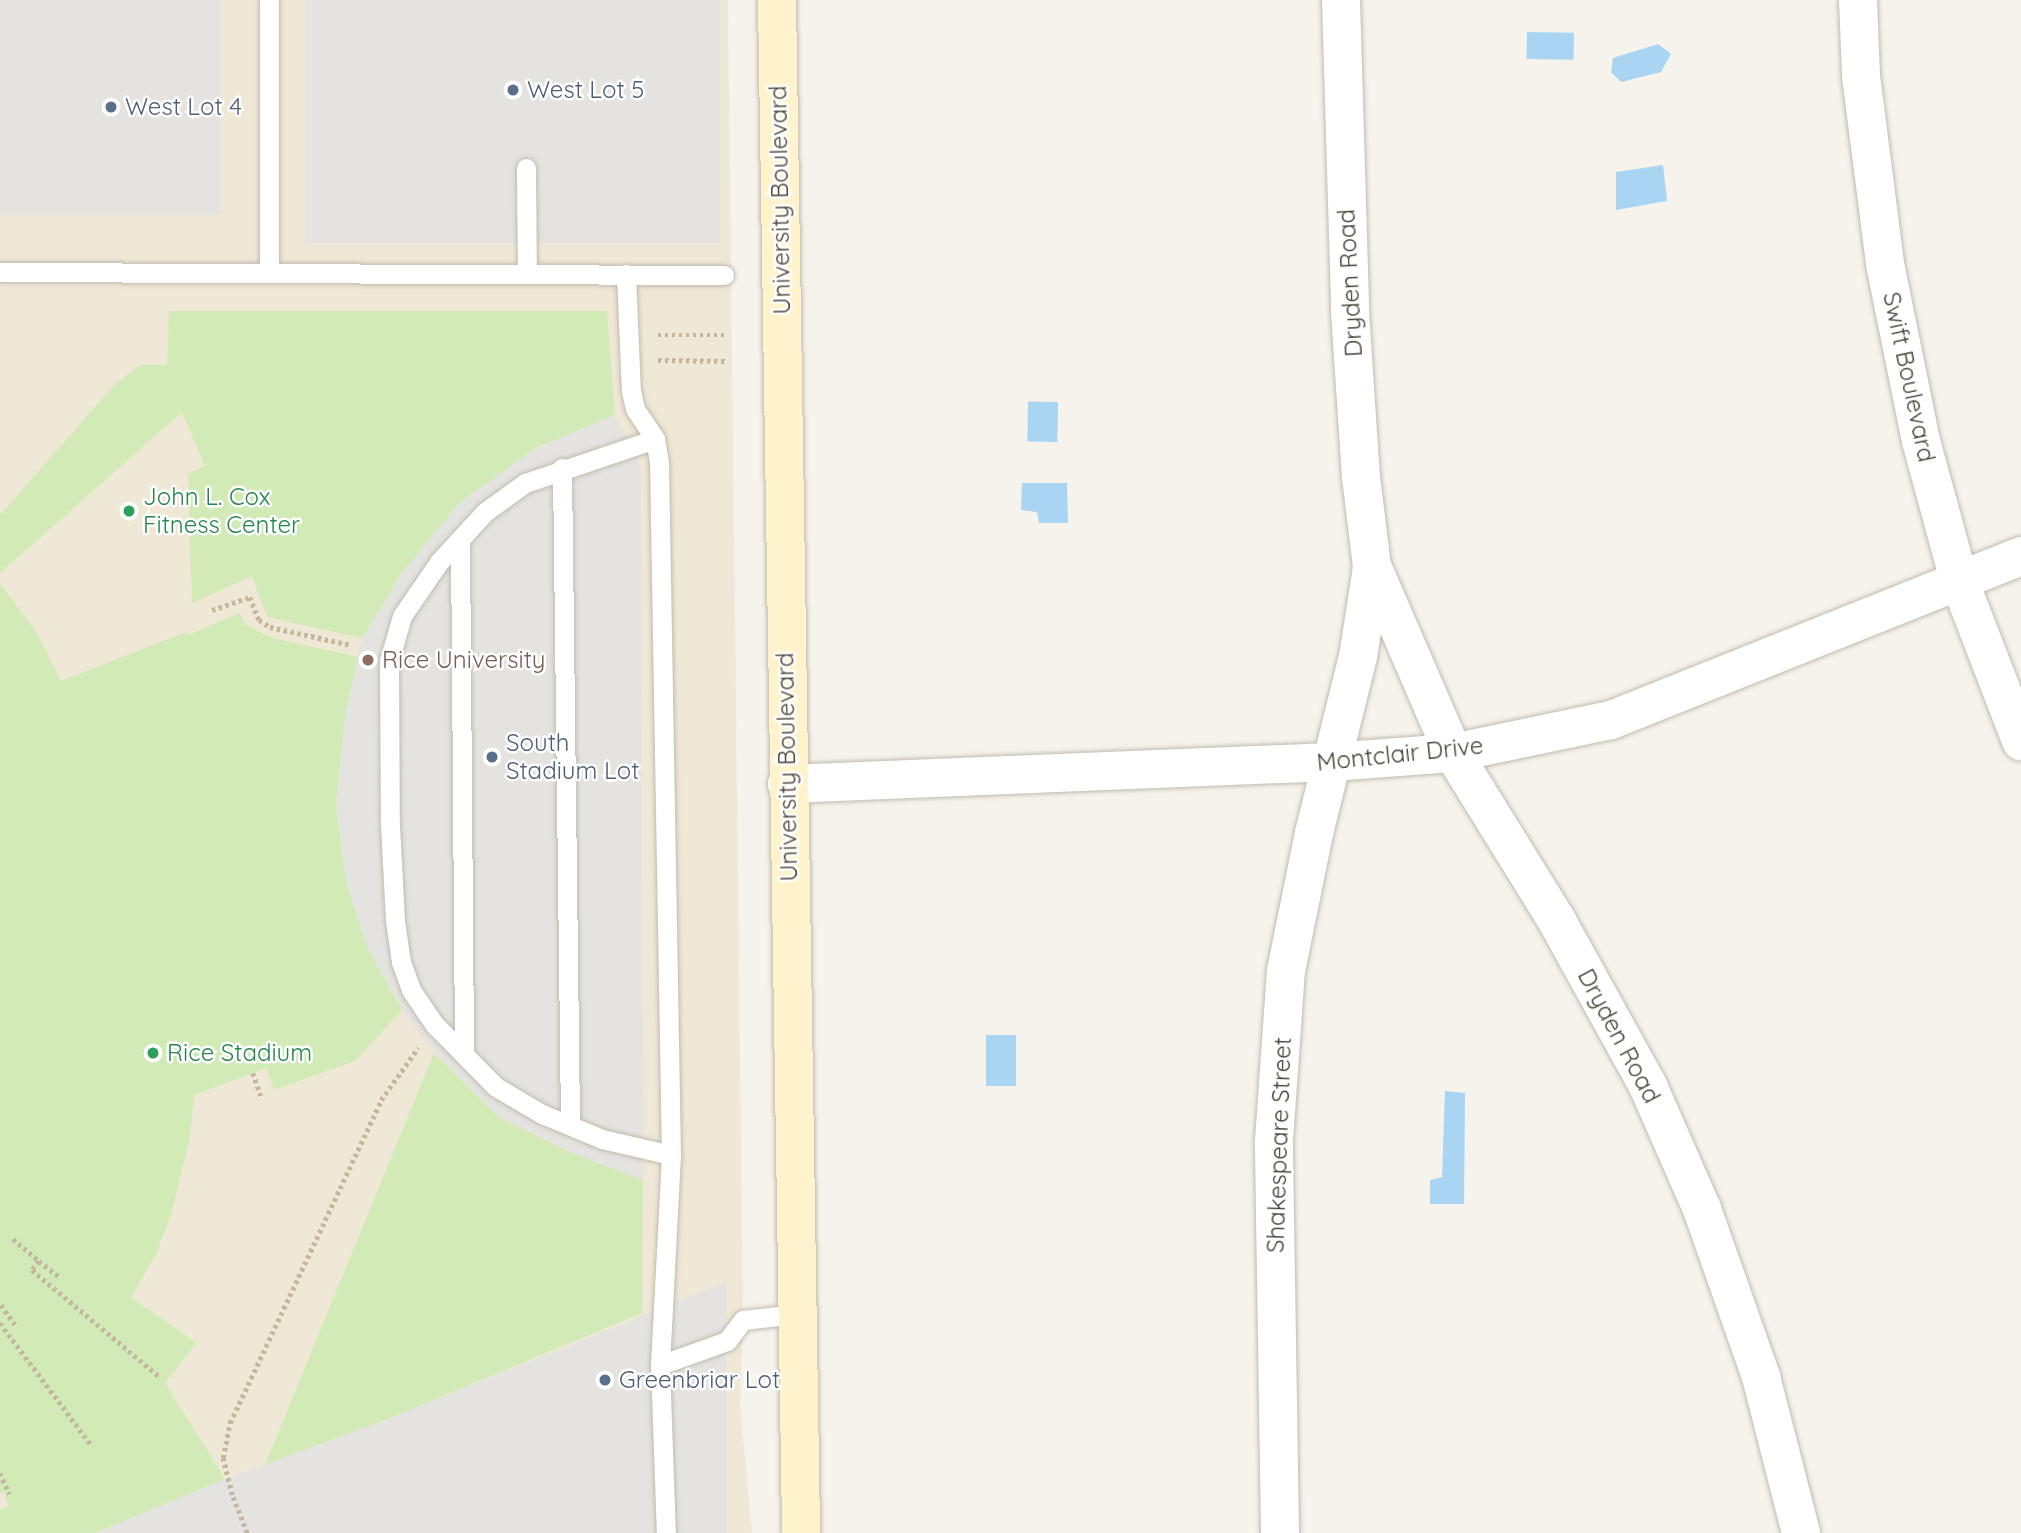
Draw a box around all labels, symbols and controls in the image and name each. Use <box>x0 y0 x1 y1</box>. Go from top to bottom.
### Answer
place label: West Lot 5 <box>527 76 644 104</box>
marker: West Lot 5 <box>505 82 521 98</box>
street label: University Boulevard <box>764 85 796 315</box>
place label: West Lot 4 <box>125 93 242 121</box>
marker: West Lot 4 <box>103 99 119 115</box>
street label: Dryden Road <box>1332 208 1368 358</box>
street label: Swift Boulevard <box>1877 289 1941 465</box>
place label: John L. Cox Fitness Center <box>143 483 300 539</box>
marker: John L. Cox Fitness Center <box>121 503 137 519</box>
place label: Rice University <box>382 646 545 674</box>
marker: Rice University <box>360 652 376 668</box>
street label: University Boulevard <box>771 652 803 882</box>
place label: South Stadium Lot <box>506 729 639 785</box>
street label: Montclair Drive <box>1315 731 1485 777</box>
marker: South Stadium Lot <box>484 749 500 765</box>
street label: Dryden Road <box>1572 964 1666 1108</box>
street label: Shakespeare Street <box>1261 1037 1297 1253</box>
place label: Rice Stadium <box>167 1039 312 1067</box>
marker: Rice Stadium <box>145 1045 161 1061</box>
place label: Greenbriar Lot <box>619 1366 780 1394</box>
marker: Greenbriar Lot <box>597 1372 613 1388</box>

